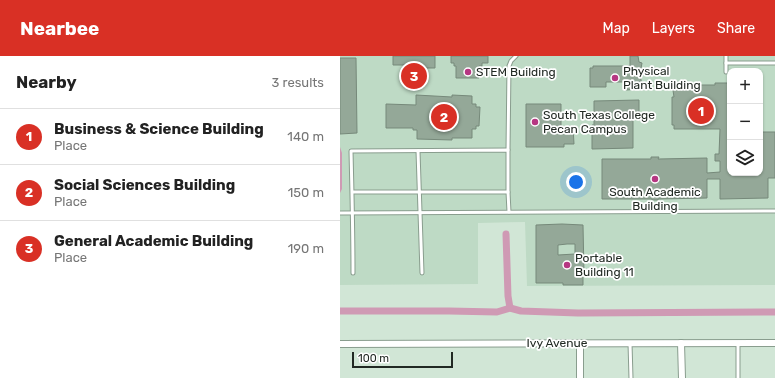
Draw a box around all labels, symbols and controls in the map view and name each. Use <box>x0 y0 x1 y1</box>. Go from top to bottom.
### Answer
text: Nearbee <box>20 17 99 40</box>
text: Map <box>603 20 630 37</box>
text: Layers <box>652 20 695 37</box>
text: Share <box>717 20 755 37</box>
pin: 3 <box>401 61 427 91</box>
place label: Physical Plant Building <box>623 64 701 92</box>
place label: STEM Building <box>476 65 556 79</box>
marker: STEM Building <box>463 67 473 77</box>
map controls <box>727 68 763 176</box>
button: + <box>727 68 763 104</box>
text: Nearby <box>16 72 77 92</box>
marker: Physical Plant Building <box>610 73 620 83</box>
text: 3 results <box>272 75 324 90</box>
pin: 1 <box>688 96 714 126</box>
pin: 2 <box>431 102 457 132</box>
button: − <box>727 104 763 140</box>
place label: South Texas College Pecan Campus <box>543 108 655 136</box>
marker: South Texas College Pecan Campus <box>530 117 540 127</box>
text: Business & Science Building <box>54 120 264 138</box>
text: 1 <box>26 129 32 144</box>
text: 140 m <box>287 129 324 144</box>
text: Place <box>54 138 87 153</box>
button: layers <box>727 140 763 176</box>
your location <box>566 172 586 192</box>
marker: South Academic Building <box>650 174 660 184</box>
text: Social Sciences Building <box>54 176 235 194</box>
text: 2 <box>25 185 33 200</box>
text: 150 m <box>288 185 324 200</box>
place label: South Academic Building <box>609 185 701 213</box>
text: Place <box>54 194 87 209</box>
text: General Academic Building <box>54 232 253 250</box>
text: 3 <box>25 241 33 256</box>
text: 190 m <box>288 241 324 256</box>
text: Place <box>54 250 87 265</box>
place label: Portable Building 11 <box>575 251 634 279</box>
marker: Portable Building 11 <box>562 260 572 270</box>
street label: Ivy Avenue <box>527 336 588 350</box>
scale bar <box>352 350 453 369</box>
text: 100 m <box>358 352 389 365</box>

